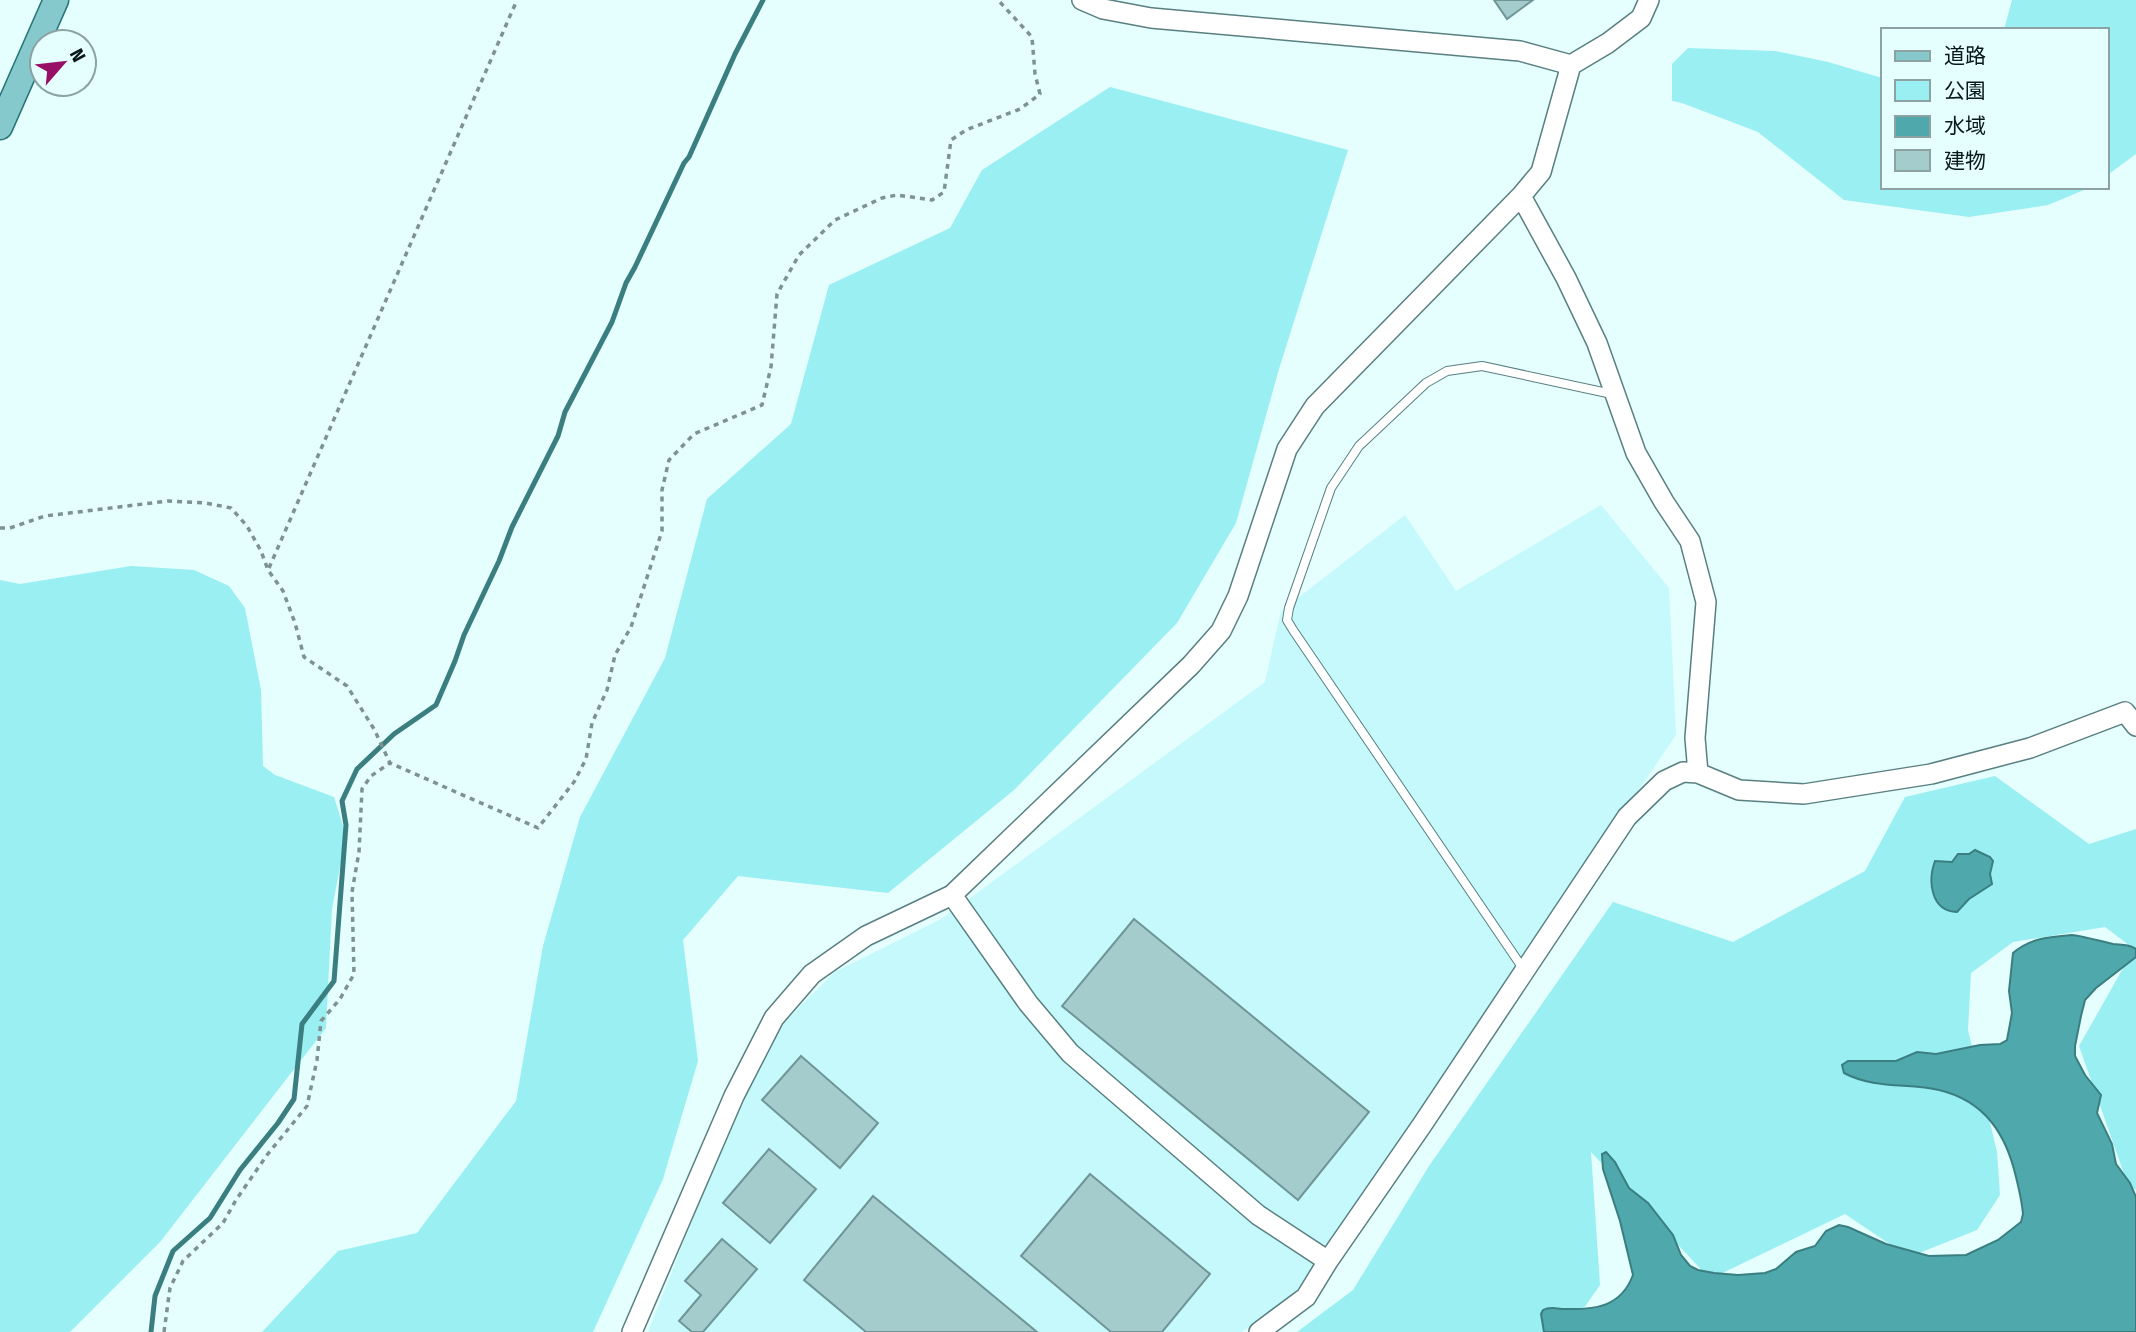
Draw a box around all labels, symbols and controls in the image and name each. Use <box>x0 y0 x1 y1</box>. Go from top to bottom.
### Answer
north arrow <box>28 28 98 98</box>
legend <box>1881 28 2108 189</box>
text: 道路 <box>1944 43 1986 69</box>
text: N <box>65 45 90 66</box>
text: 公園 <box>1944 78 1986 104</box>
text: 水域 <box>1944 113 1986 139</box>
text: 建物 <box>1944 148 1986 174</box>

